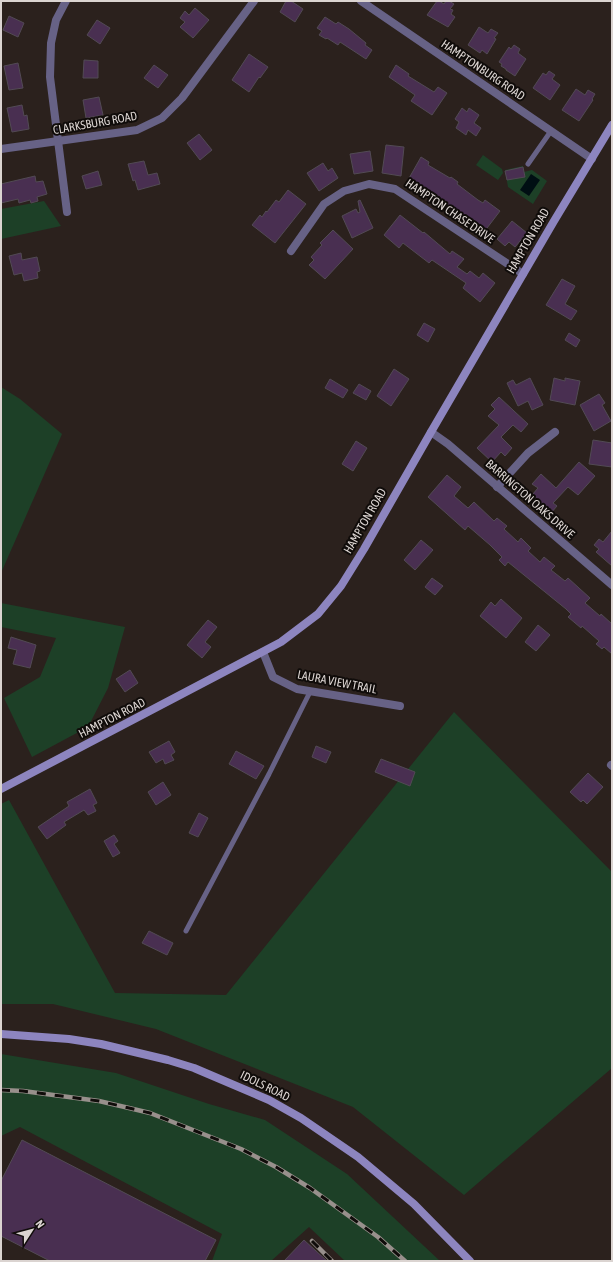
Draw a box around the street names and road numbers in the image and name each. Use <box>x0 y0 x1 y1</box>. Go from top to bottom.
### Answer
street label: HAMPTONBURG ROAD <box>438 37 528 103</box>
street label: CLARKSBURG ROAD <box>52 109 138 137</box>
street label: HAMPTON CHASE DRIVE <box>403 176 497 246</box>
street label: HAMPTON ROAD <box>504 206 552 276</box>
street label: BARRINGTON OAKS DRIVE <box>483 457 577 541</box>
street label: HAMPTON ROAD <box>341 486 389 556</box>
street label: LAURA VIEW TRAIL <box>296 667 378 697</box>
street label: HAMPTON ROAD <box>76 695 148 741</box>
street label: IDOLS ROAD <box>238 1068 292 1104</box>

